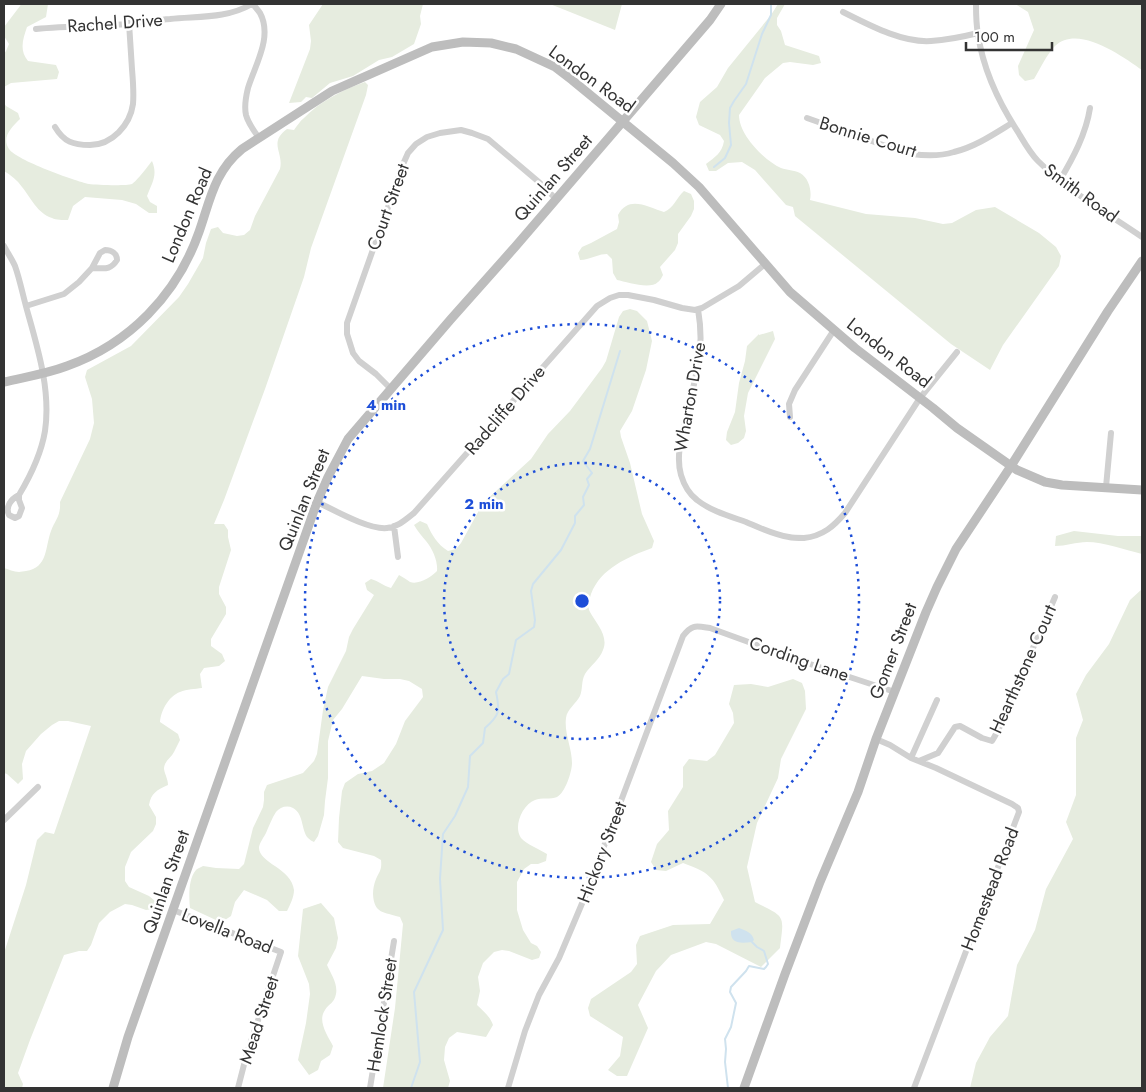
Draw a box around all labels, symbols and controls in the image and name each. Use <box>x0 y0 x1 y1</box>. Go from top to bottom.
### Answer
street label: Rachel Drive <box>66 7 164 39</box>
scale bar <box>966 20 1052 52</box>
text: 100 m <box>974 26 1015 48</box>
street label: London Road <box>543 39 641 119</box>
street label: Bonnie Court <box>816 110 920 164</box>
street label: Quinlan Street <box>508 128 599 227</box>
street label: Smith Road <box>1038 157 1124 229</box>
street label: Court Street <box>360 159 416 254</box>
street label: London Road <box>155 163 219 267</box>
street label: London Road <box>841 312 937 394</box>
street label: Wharton Drive <box>668 340 712 454</box>
street label: Radcliffe Drive <box>459 359 551 461</box>
text: 4 min <box>366 394 406 416</box>
street label: Quinlan Street <box>272 444 337 555</box>
text: 2 min <box>464 493 504 515</box>
centre of rings <box>573 592 591 610</box>
street label: Gomer Street <box>863 598 924 703</box>
street label: Hearthstone Court <box>983 600 1063 737</box>
street label: Cording Lane <box>746 630 852 688</box>
street label: Hickory Street <box>571 797 633 906</box>
street label: Homestead Road <box>955 824 1025 954</box>
street label: Quinlan Street <box>136 826 196 937</box>
street label: Lovella Road <box>178 902 276 960</box>
street label: Hemlock Street <box>360 955 404 1074</box>
street label: Mead Street <box>233 972 286 1067</box>

